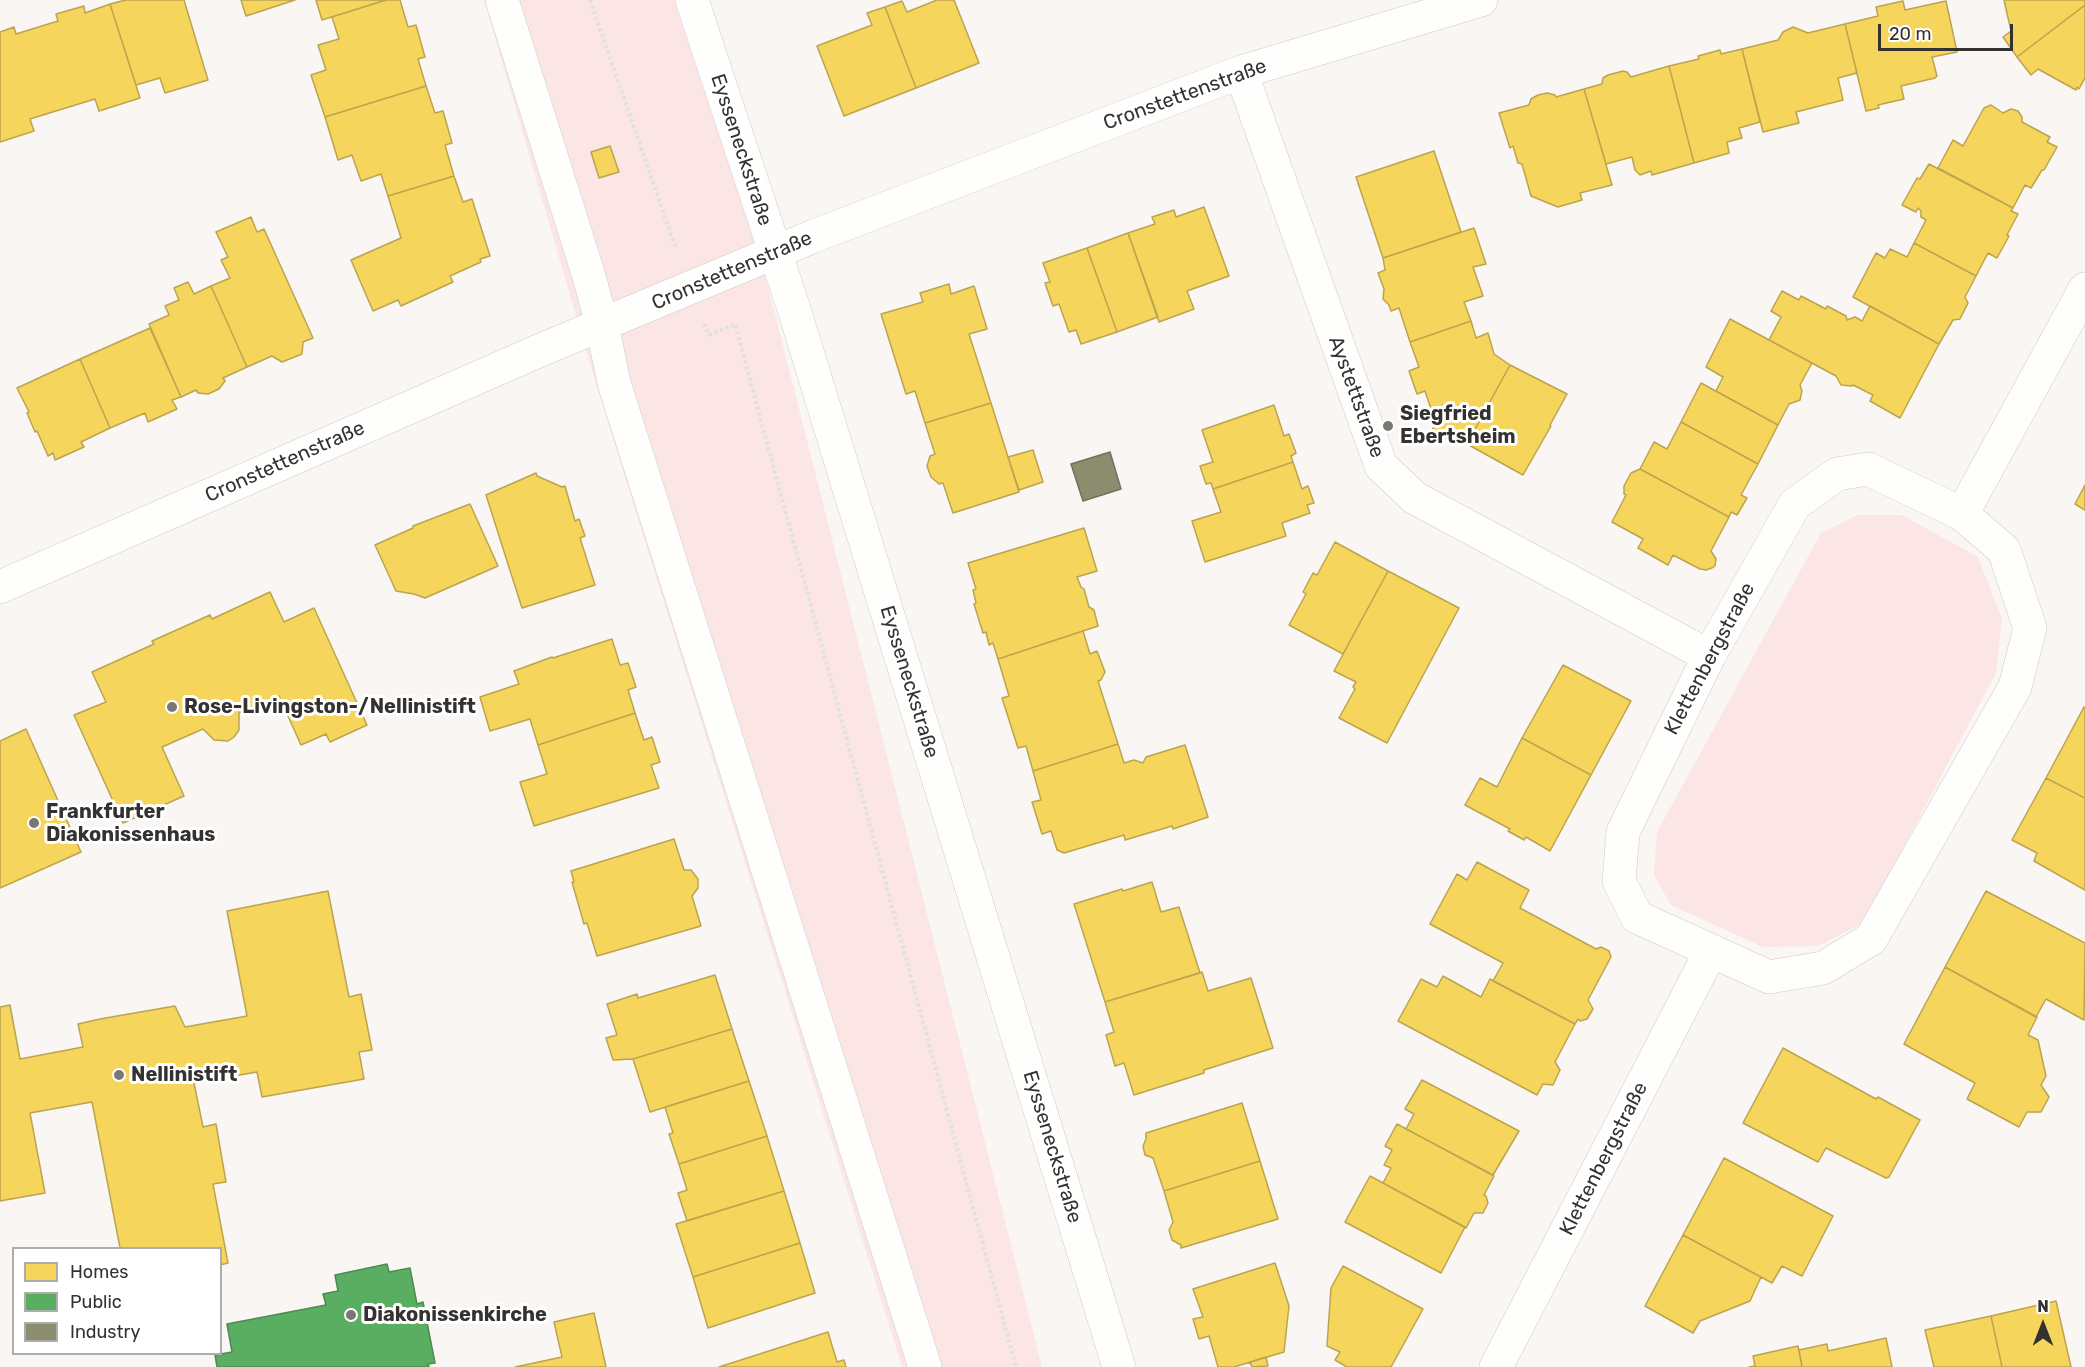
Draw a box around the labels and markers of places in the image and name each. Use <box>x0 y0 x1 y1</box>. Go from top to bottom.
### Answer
place label: Siegfried Ebertsheim <box>1400 402 1516 449</box>
marker: Siegfried Ebertsheim <box>1381 419 1395 433</box>
place label: Rose-Livingston-/Nellinistift <box>184 695 476 719</box>
marker: Rose-Livingston-/Nellinistift <box>165 700 179 714</box>
place label: Frankfurter Diakonissenhaus <box>46 800 215 847</box>
marker: Frankfurter Diakonissenhaus <box>27 816 41 830</box>
place label: Nellinistift <box>131 1063 237 1087</box>
marker: Nellinistift <box>112 1068 126 1082</box>
place label: Diakonissenkirche <box>363 1303 547 1327</box>
marker: Diakonissenkirche <box>344 1308 358 1322</box>

